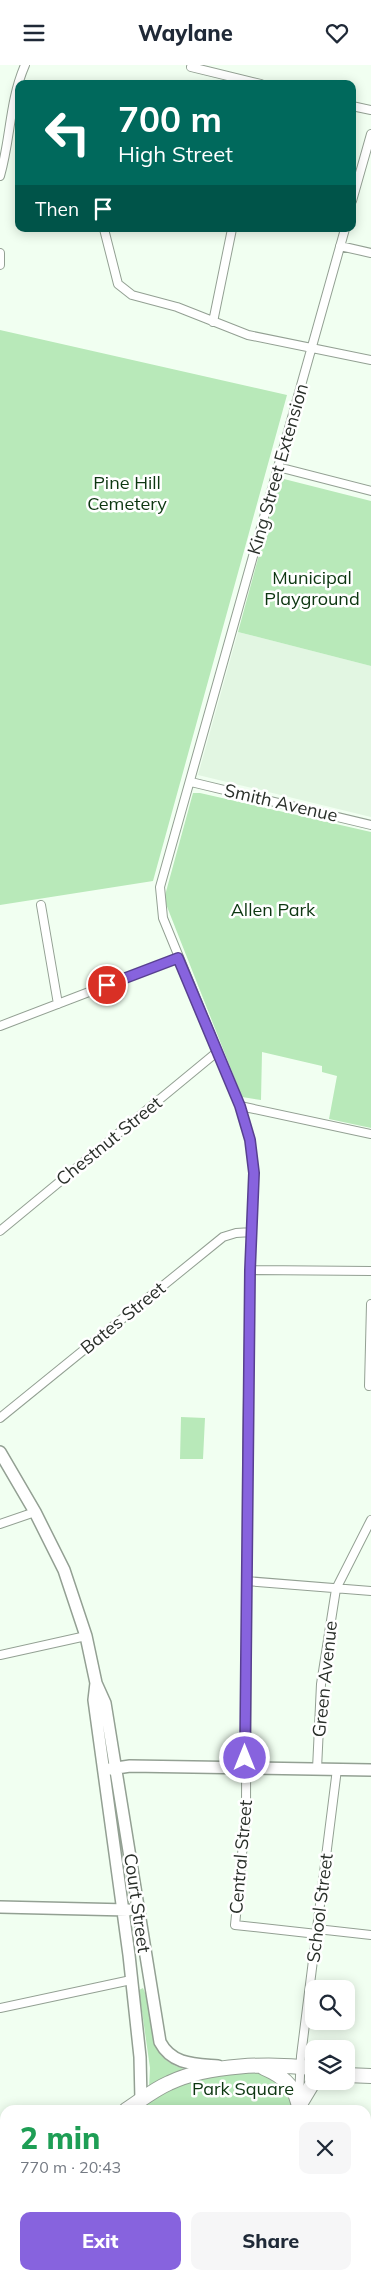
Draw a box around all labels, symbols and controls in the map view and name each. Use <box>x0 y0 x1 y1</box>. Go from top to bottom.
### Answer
icon: menu <box>20 19 48 47</box>
text: Waylane <box>138 19 233 47</box>
icon: heart <box>323 19 351 47</box>
text: 700 m <box>118 97 222 141</box>
icon: left <box>35 100 100 165</box>
text: High Street <box>118 140 233 168</box>
icon: arrive <box>89 195 117 223</box>
text: Then <box>35 197 79 221</box>
street label: King Street Extension <box>242 381 313 557</box>
park label: Pine Hill Cemetery <box>87 471 167 515</box>
park label: Municipal Playground <box>264 566 360 610</box>
street label: Smith Avenue <box>222 778 340 827</box>
park label: Allen Park <box>231 898 316 921</box>
pin <box>86 964 128 1006</box>
icon: arrive <box>93 971 121 999</box>
street label: Chestnut Street <box>51 1091 166 1190</box>
street label: Bates Street <box>76 1276 170 1359</box>
street label: Green Avenue <box>307 1620 342 1738</box>
position arrow <box>218 1731 270 1783</box>
street label: Central Street <box>224 1799 257 1915</box>
street label: Court Street <box>119 1852 156 1954</box>
street label: School Street <box>301 1852 338 1964</box>
map controls <box>305 1980 355 2090</box>
button: search <box>305 1980 355 2030</box>
button: layers <box>305 2040 355 2090</box>
park label: Park Square <box>192 2077 294 2100</box>
text: 2 min <box>20 2119 100 2157</box>
button: close <box>299 2122 351 2174</box>
text: 770 m · 20:43 <box>20 2157 121 2177</box>
button: Exit <box>20 2212 181 2270</box>
button: Share <box>191 2212 351 2270</box>

